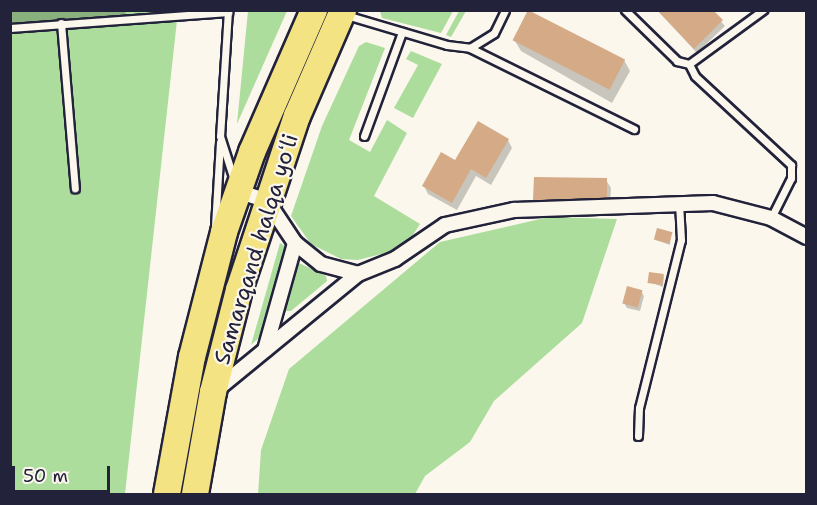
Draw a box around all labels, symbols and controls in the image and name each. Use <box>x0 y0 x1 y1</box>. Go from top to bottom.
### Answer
street label: Samarqand halqa yoʻli <box>208 131 304 367</box>
scale bar <box>15 454 112 492</box>
text: 50 m <box>23 464 68 488</box>

